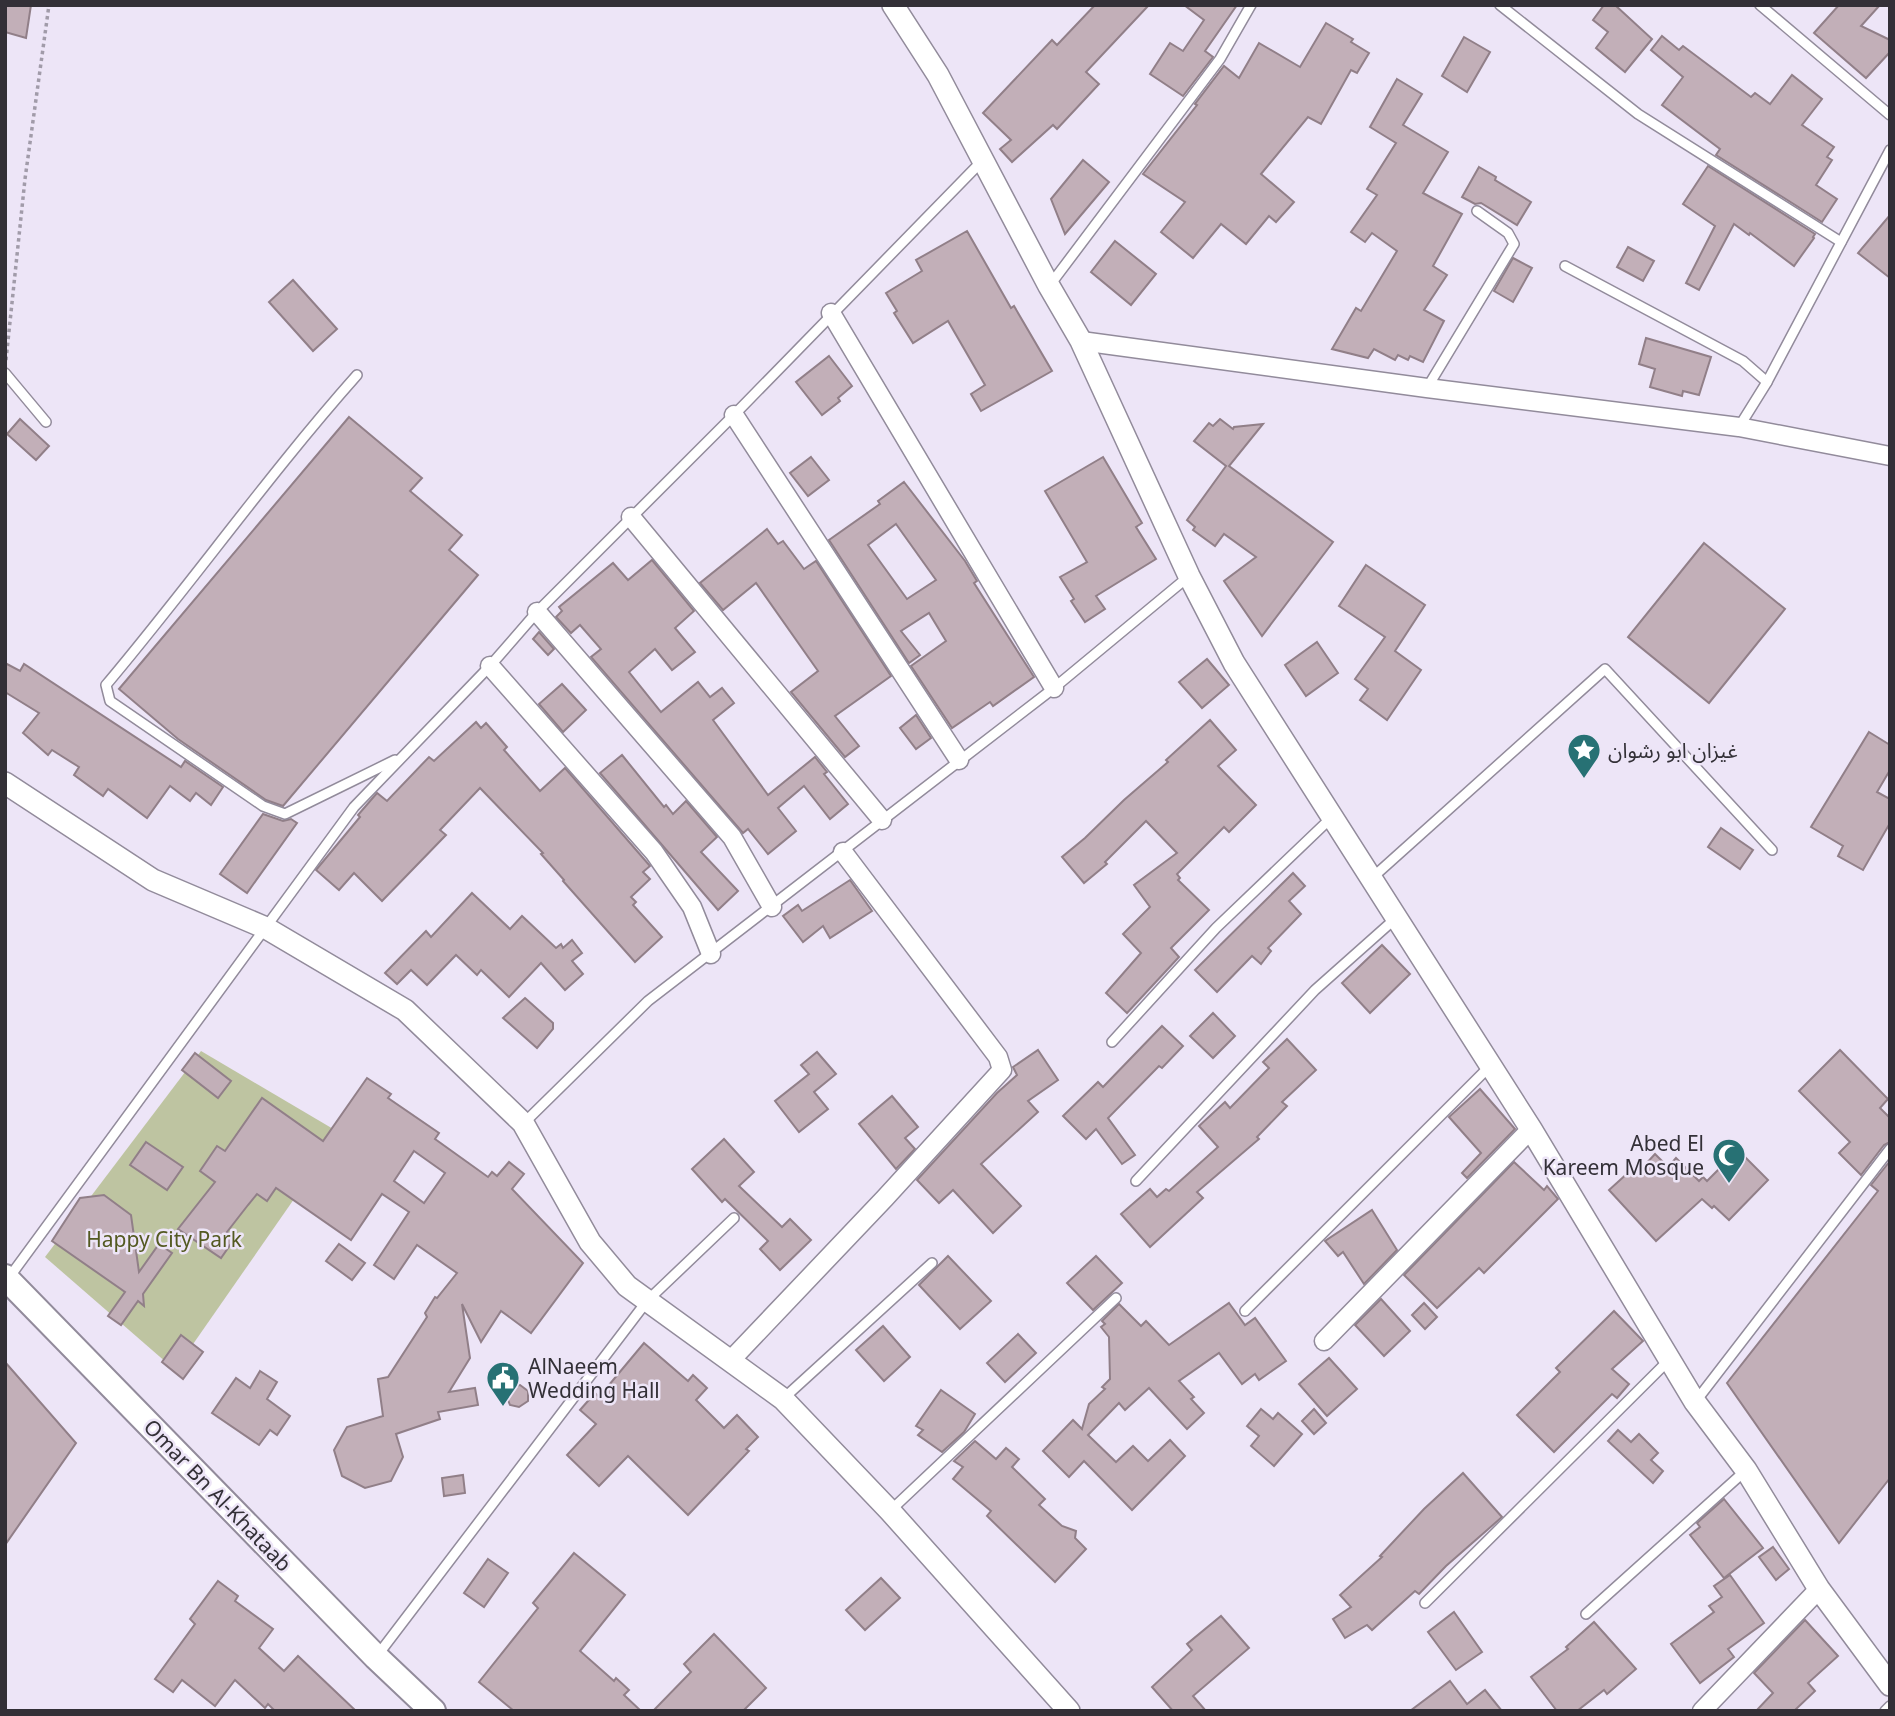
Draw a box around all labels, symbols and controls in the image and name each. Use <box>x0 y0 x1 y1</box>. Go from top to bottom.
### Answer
place icon: غيزان ابو رشوان <box>1565 731 1603 780</box>
place label: غيزان ابو رشوان <box>1608 736 1738 764</box>
place label: Abed El Kareem Mosque <box>1543 1129 1704 1181</box>
mosque icon: Abed El Kareem Mosque <box>1710 1136 1748 1185</box>
park label: Happy City Park <box>86 1225 243 1253</box>
place label: AlNaeem Wedding Hall <box>528 1352 660 1404</box>
public building icon: AlNaeem Wedding Hall <box>484 1359 522 1408</box>
street label: Omar Bn Al-Khataab <box>138 1413 298 1577</box>

